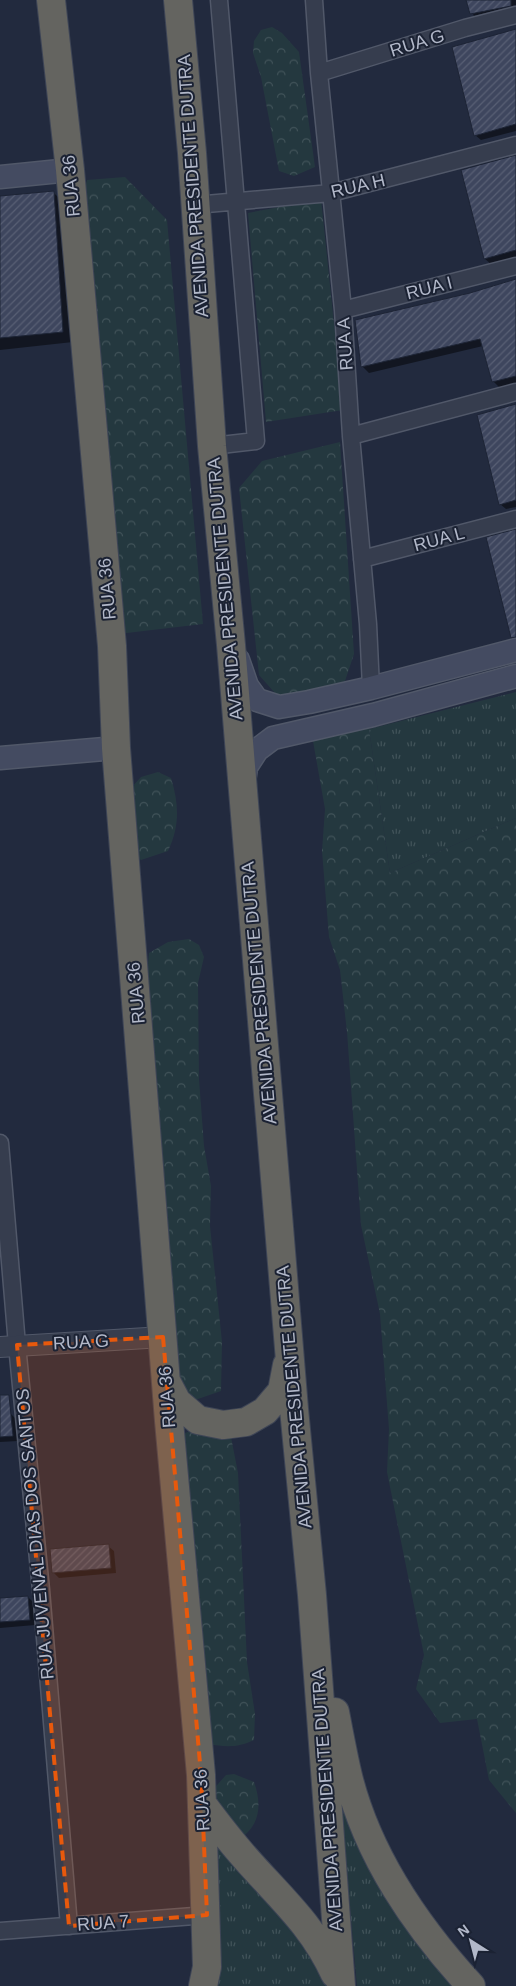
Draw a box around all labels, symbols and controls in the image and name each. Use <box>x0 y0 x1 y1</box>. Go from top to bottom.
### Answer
street label: RUA G <box>387 25 447 61</box>
street label: AVENIDA PRESIDENTE DUTRA <box>174 54 212 318</box>
street label: RUA 36 <box>58 154 84 218</box>
street label: RUA H <box>329 170 387 202</box>
street label: RUA I <box>404 273 454 303</box>
street label: RUA A <box>333 317 357 371</box>
street label: AVENIDA PRESIDENTE DUTRA <box>204 457 246 721</box>
street label: RUA L <box>411 523 467 555</box>
street label: RUA 36 <box>94 557 120 621</box>
street label: AVENIDA PRESIDENTE DUTRA <box>238 861 280 1125</box>
street label: RUA 36 <box>123 961 149 1025</box>
street label: AVENIDA PRESIDENTE DUTRA <box>273 1265 315 1529</box>
street label: RUA G <box>53 1331 109 1353</box>
street label: RUA 36 <box>155 1365 179 1429</box>
street label: RUA JUVENAL DIAS DOS SANTOS <box>12 1388 58 1680</box>
street label: AVENIDA PRESIDENTE DUTRA <box>308 1668 346 1932</box>
street label: RUA 36 <box>190 1768 214 1832</box>
street label: RUA 7 <box>76 1911 130 1935</box>
north arrow <box>446 1916 496 1966</box>
text: N <box>455 1921 472 1940</box>

